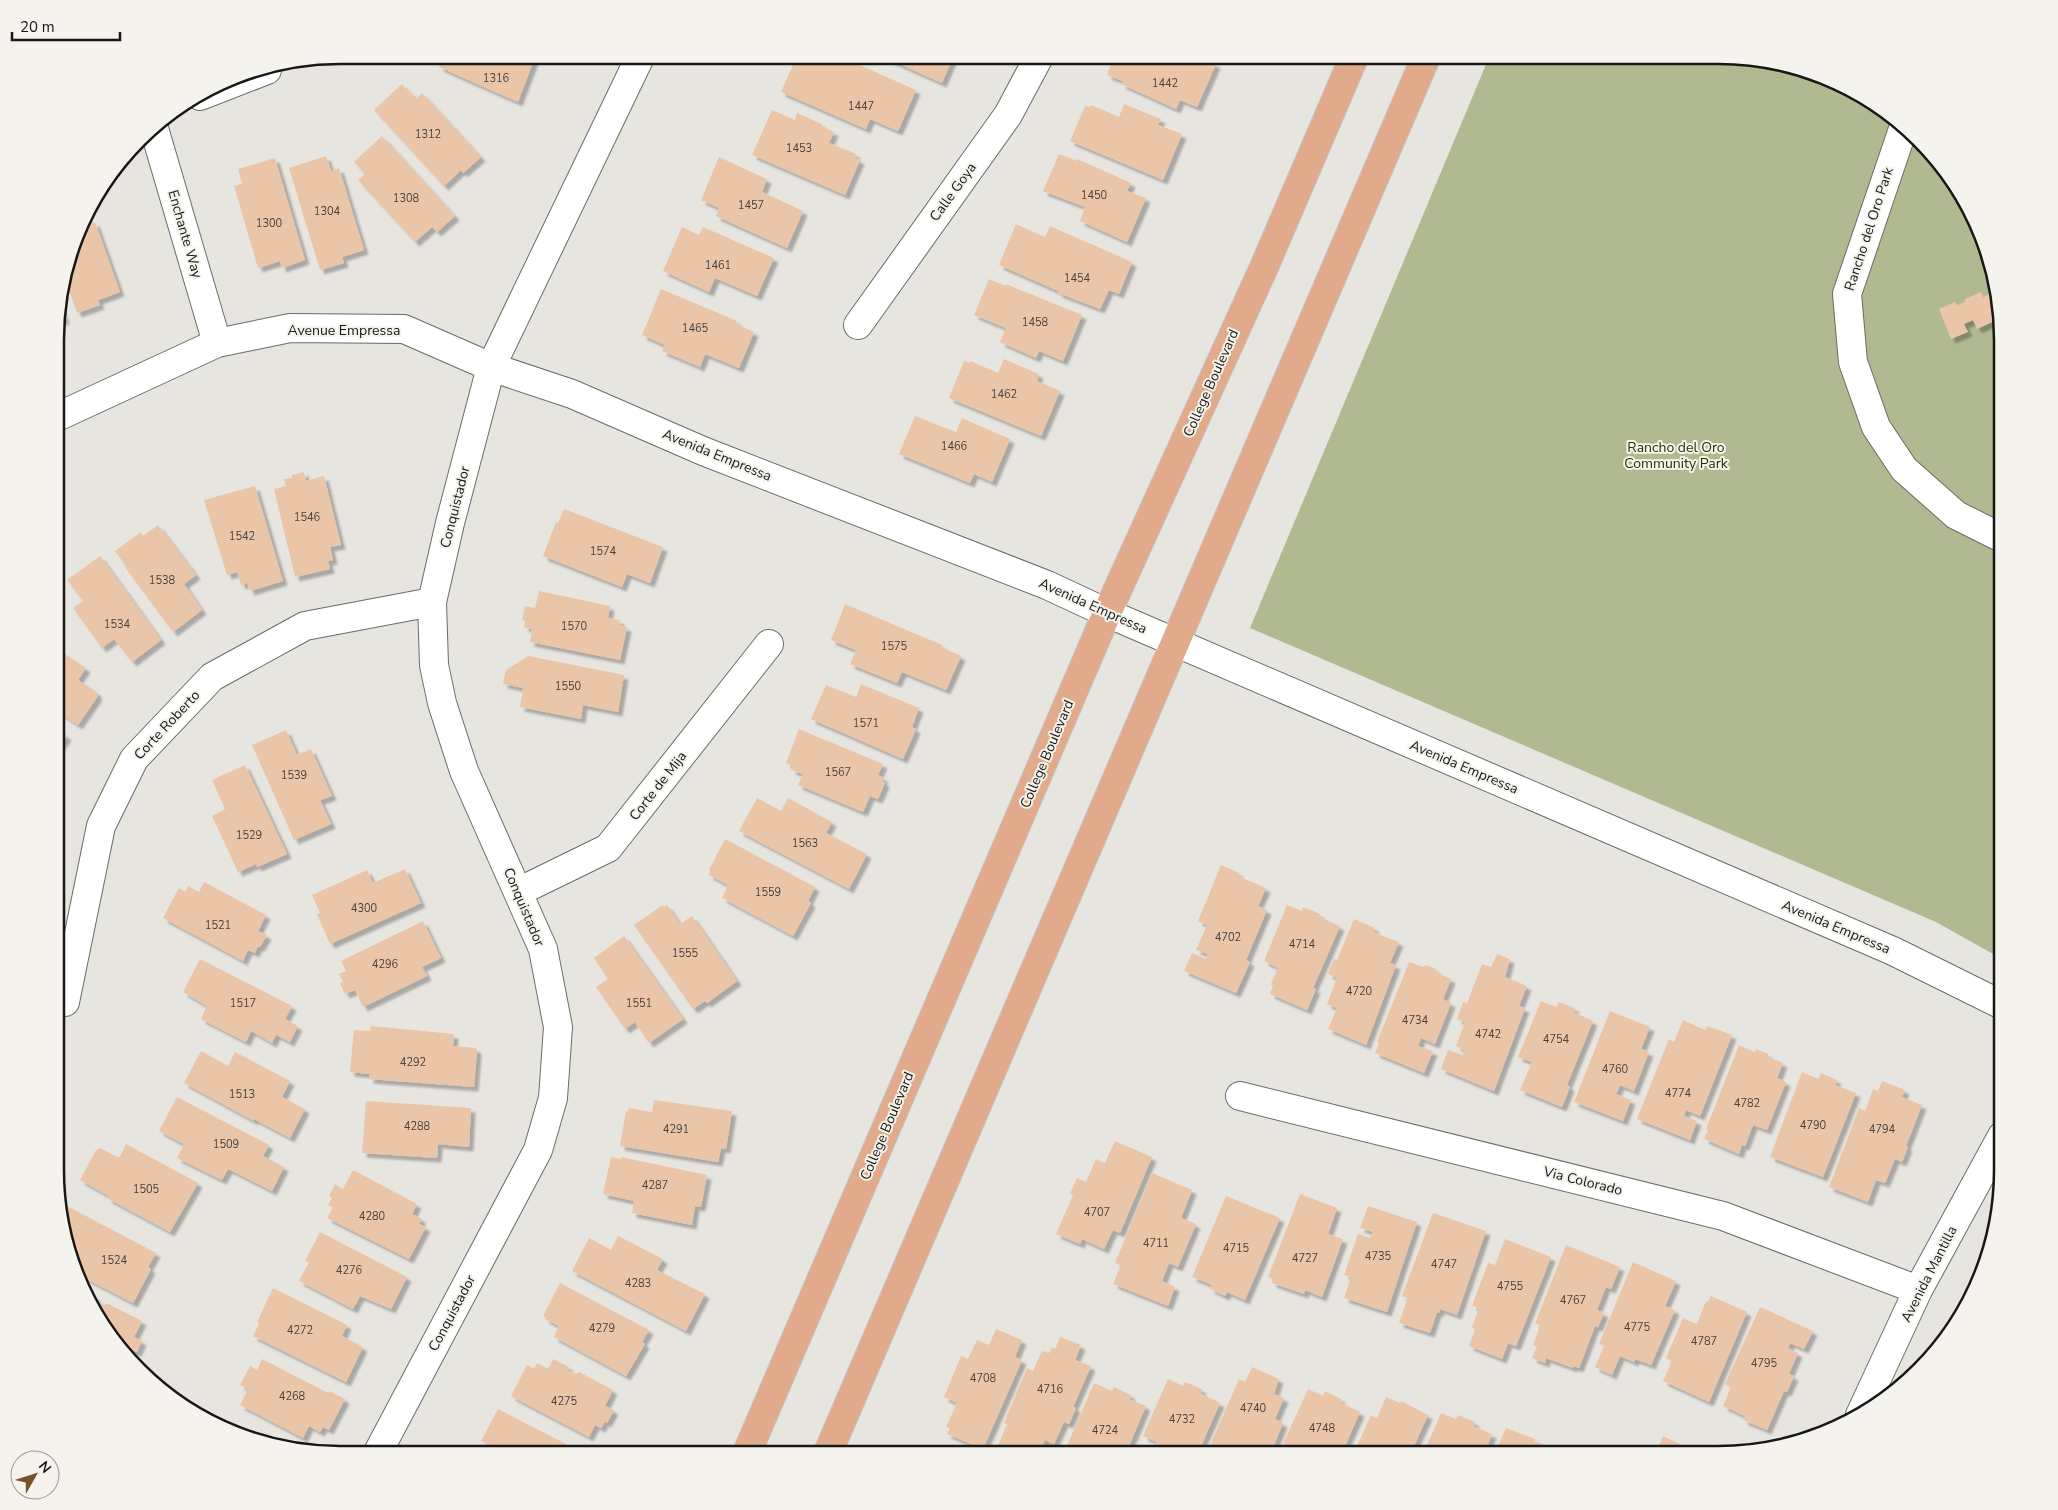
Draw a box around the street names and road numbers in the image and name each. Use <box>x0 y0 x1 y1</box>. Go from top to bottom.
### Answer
street label: Calle Goya <box>925 159 981 225</box>
street label: Rancho del Oro Park <box>1840 164 1898 293</box>
street label: Enchante Way <box>163 188 207 281</box>
street label: Avenue Empressa <box>288 321 400 340</box>
street label: College Boulevard <box>1179 326 1243 440</box>
street label: Avenida Empressa <box>660 424 774 486</box>
street label: Conquistador <box>436 464 474 550</box>
street label: Avenida Empressa <box>1036 574 1150 638</box>
street label: Corte Roberto <box>130 686 204 764</box>
street label: College Boulevard <box>1016 697 1078 811</box>
street label: Avenida Empressa <box>1407 736 1521 798</box>
street label: Corte de Mija <box>625 747 691 825</box>
street label: Conquistador <box>499 865 549 949</box>
street label: Avenida Empressa <box>1779 896 1893 958</box>
street label: College Boulevard <box>856 1069 918 1183</box>
street label: Via Colorado <box>1541 1162 1625 1200</box>
street label: Avenida Mantilla <box>1896 1222 1962 1326</box>
street label: Conquistador <box>424 1272 480 1354</box>

